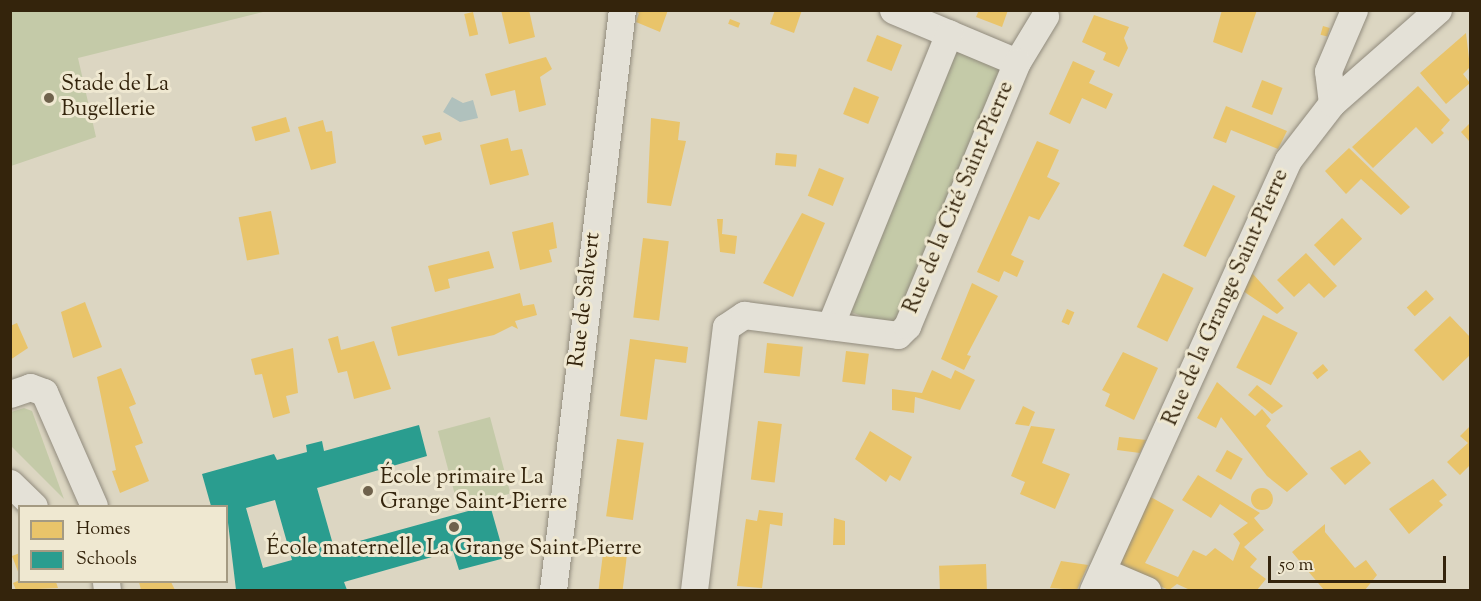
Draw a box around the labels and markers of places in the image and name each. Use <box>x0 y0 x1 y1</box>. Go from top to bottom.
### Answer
place label: Stade de La Bugellerie <box>61 72 169 124</box>
marker: Stade de La Bugellerie <box>42 91 56 105</box>
place label: École primaire La Grange Saint-Pierre <box>380 465 567 516</box>
marker: École primaire La Grange Saint-Pierre <box>361 484 375 498</box>
marker: École maternelle La Grange Saint-Pierre <box>447 520 461 534</box>
place label: École maternelle La Grange Saint-Pierre <box>266 537 642 563</box>

